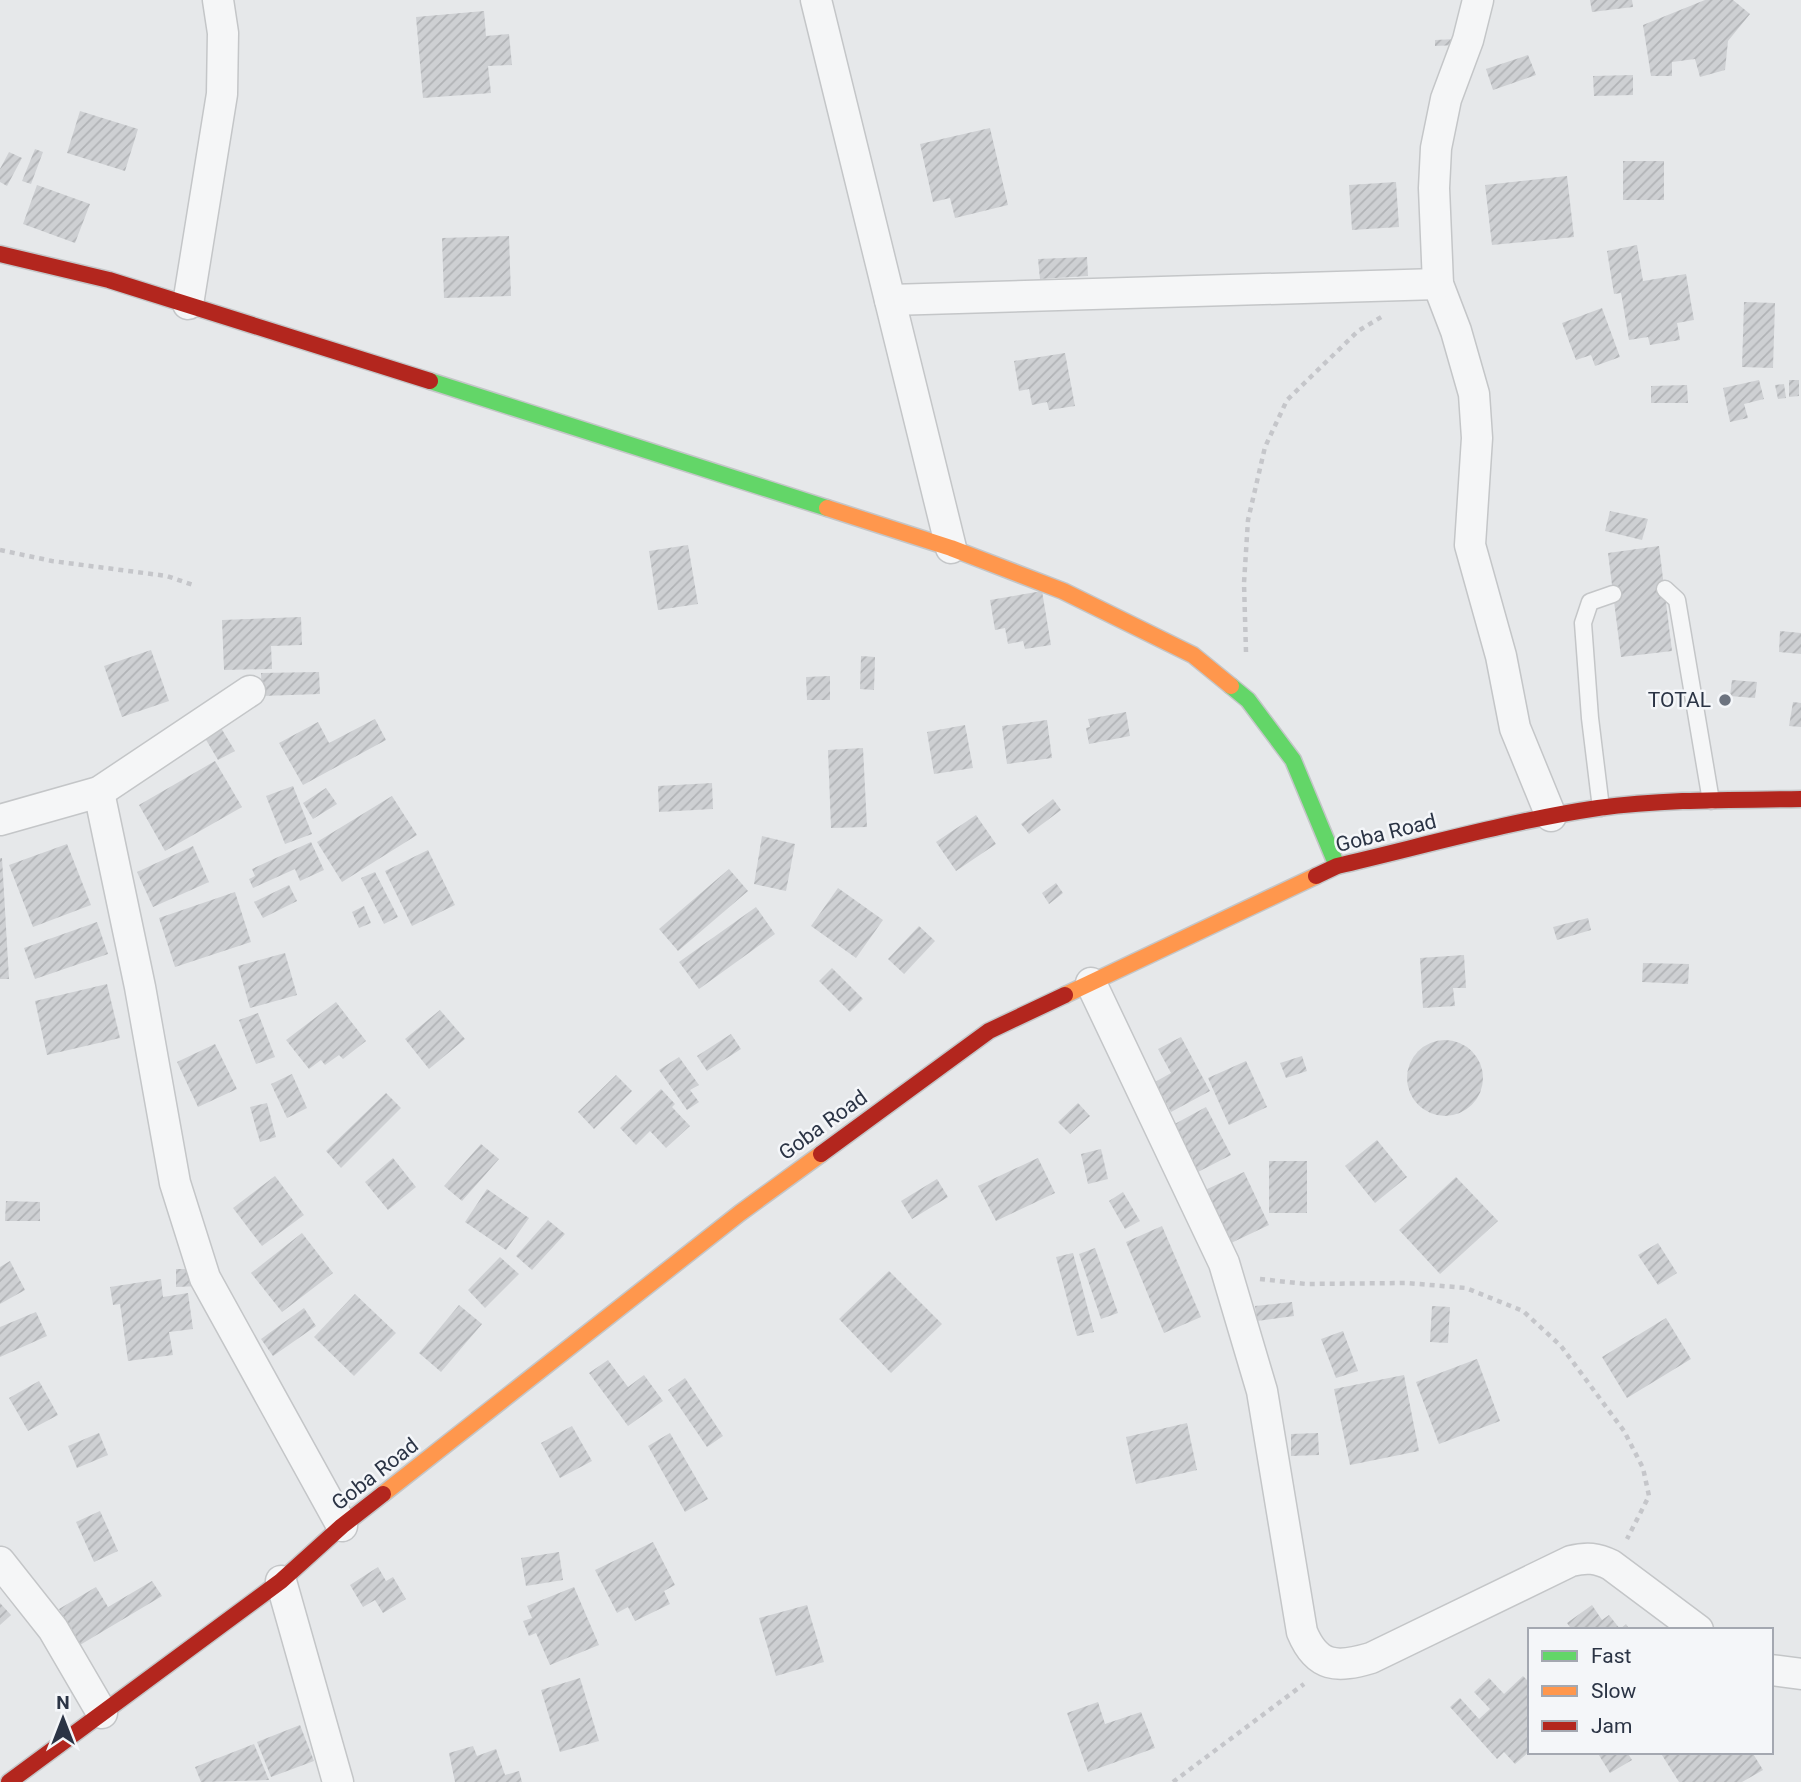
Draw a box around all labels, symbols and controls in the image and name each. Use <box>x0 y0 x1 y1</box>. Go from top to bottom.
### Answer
place label: TOTAL <box>1648 688 1711 712</box>
marker: TOTAL <box>1717 692 1733 708</box>
street label: Goba Road <box>1333 809 1439 857</box>
street label: Goba Road <box>774 1085 872 1165</box>
street label: Goba Road <box>327 1433 423 1515</box>
legend <box>1528 1628 1773 1754</box>
text: Fast <box>1591 1644 1632 1668</box>
text: Slow <box>1591 1679 1637 1703</box>
north arrow <box>28 1684 98 1754</box>
text: N <box>56 1691 70 1714</box>
text: Jam <box>1591 1714 1632 1738</box>

